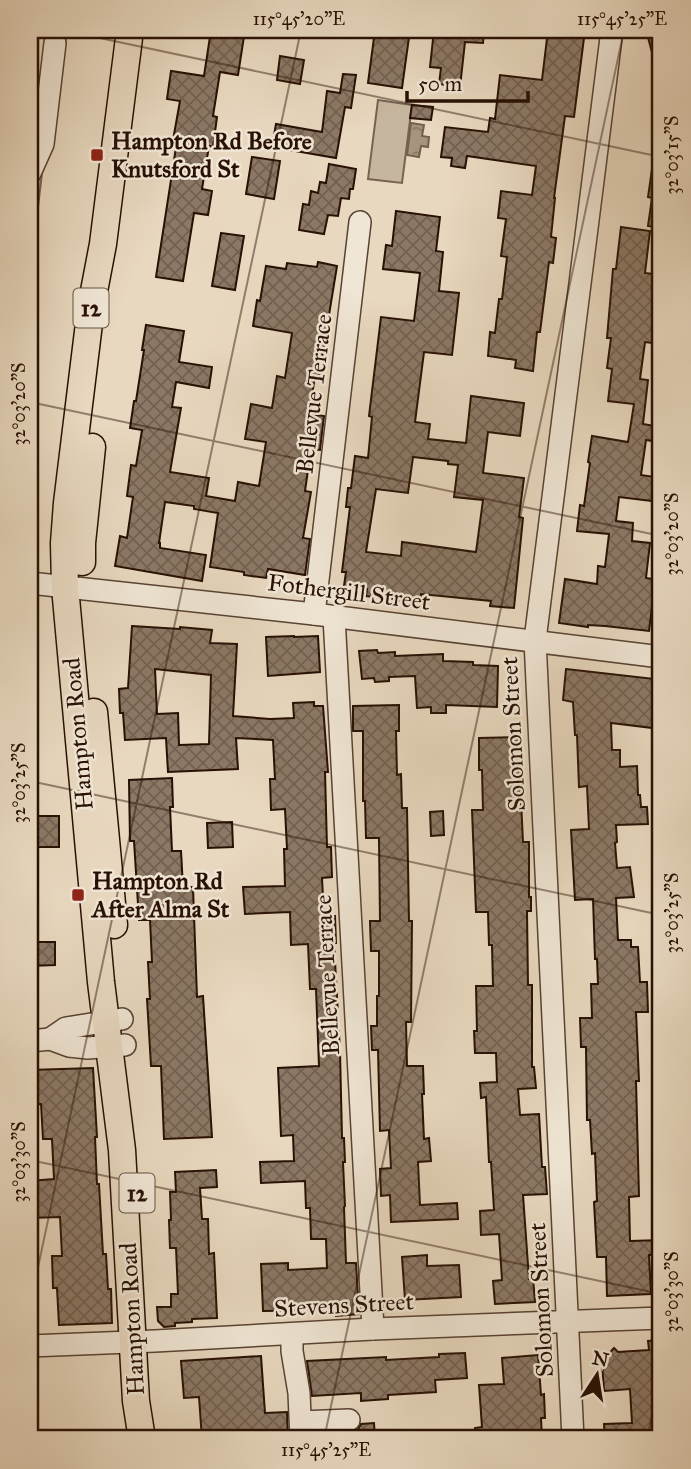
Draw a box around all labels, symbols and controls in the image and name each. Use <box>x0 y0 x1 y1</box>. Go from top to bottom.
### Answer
text: 115°45'20"E <box>253 8 345 30</box>
text: 115°45'25"E <box>577 8 667 30</box>
scale bar <box>407 60 528 104</box>
text: 50 m <box>418 71 463 97</box>
text: 32°03'15"S <box>661 116 683 194</box>
place label: Hampton Rd Before Knutsford St <box>111 126 312 184</box>
marker: Hampton Rd Before Knutsford St <box>89 147 105 163</box>
road number: 12 <box>74 288 108 328</box>
street label: Bellevue Terrace <box>289 312 339 476</box>
text: 32°03'20"S <box>8 363 30 445</box>
text: 32°03'20"S <box>661 493 683 575</box>
street label: Fothergill Street <box>266 567 433 617</box>
street label: Solomon Street <box>494 655 532 812</box>
street label: Hampton Road <box>56 656 100 812</box>
text: 32°03'25"S <box>8 743 30 823</box>
place label: Hampton Rd After Alma St <box>90 866 230 924</box>
text: 32°03'25"S <box>661 873 683 953</box>
marker: Hampton Rd After Alma St <box>70 887 86 903</box>
street label: Bellevue Terrace <box>308 894 346 1056</box>
text: 32°03'30"S <box>8 1121 30 1203</box>
road number: 12 <box>120 1174 154 1212</box>
street label: Solomon Street <box>522 1221 560 1378</box>
street label: Hampton Road <box>113 1242 151 1396</box>
text: 32°03'30"S <box>661 1251 683 1333</box>
street label: Stevens Street <box>273 1286 415 1324</box>
north arrow <box>562 1340 632 1410</box>
text: N <box>590 1346 611 1372</box>
text: 115°45'25"E <box>281 1439 371 1461</box>

